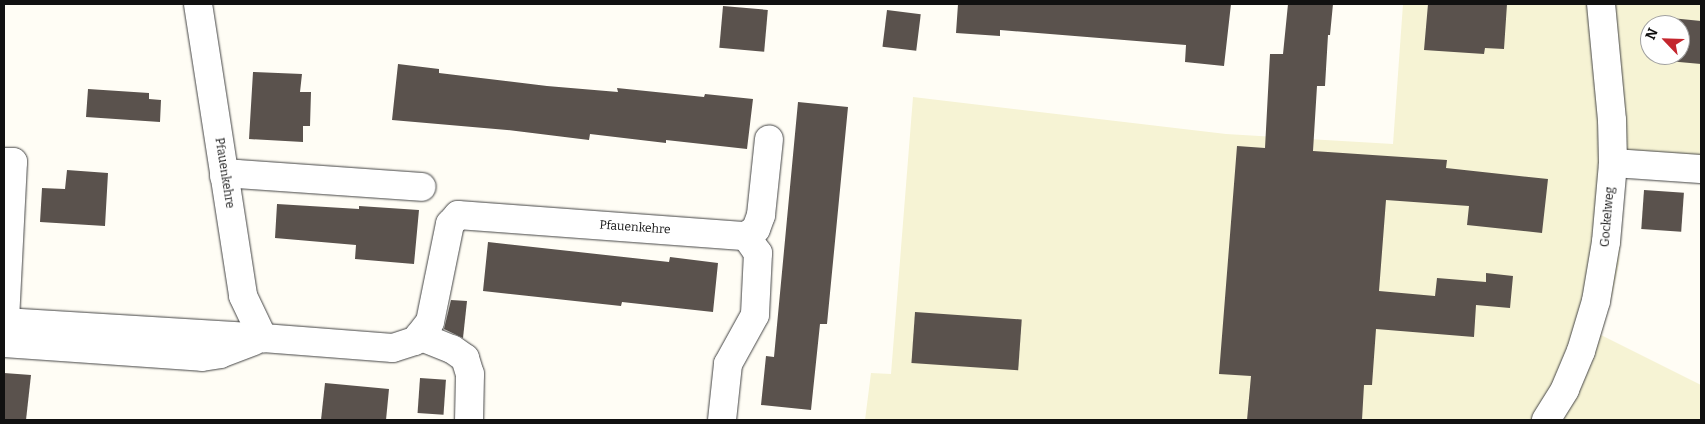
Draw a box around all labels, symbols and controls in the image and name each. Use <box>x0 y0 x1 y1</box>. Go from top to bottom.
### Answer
north arrow <box>1640 15 1690 65</box>
text: N <box>1642 26 1662 42</box>
street label: Pfauenkehre <box>211 137 237 209</box>
street label: Gockelweg <box>1598 186 1618 248</box>
street label: Pfauenkehre <box>599 218 671 238</box>

